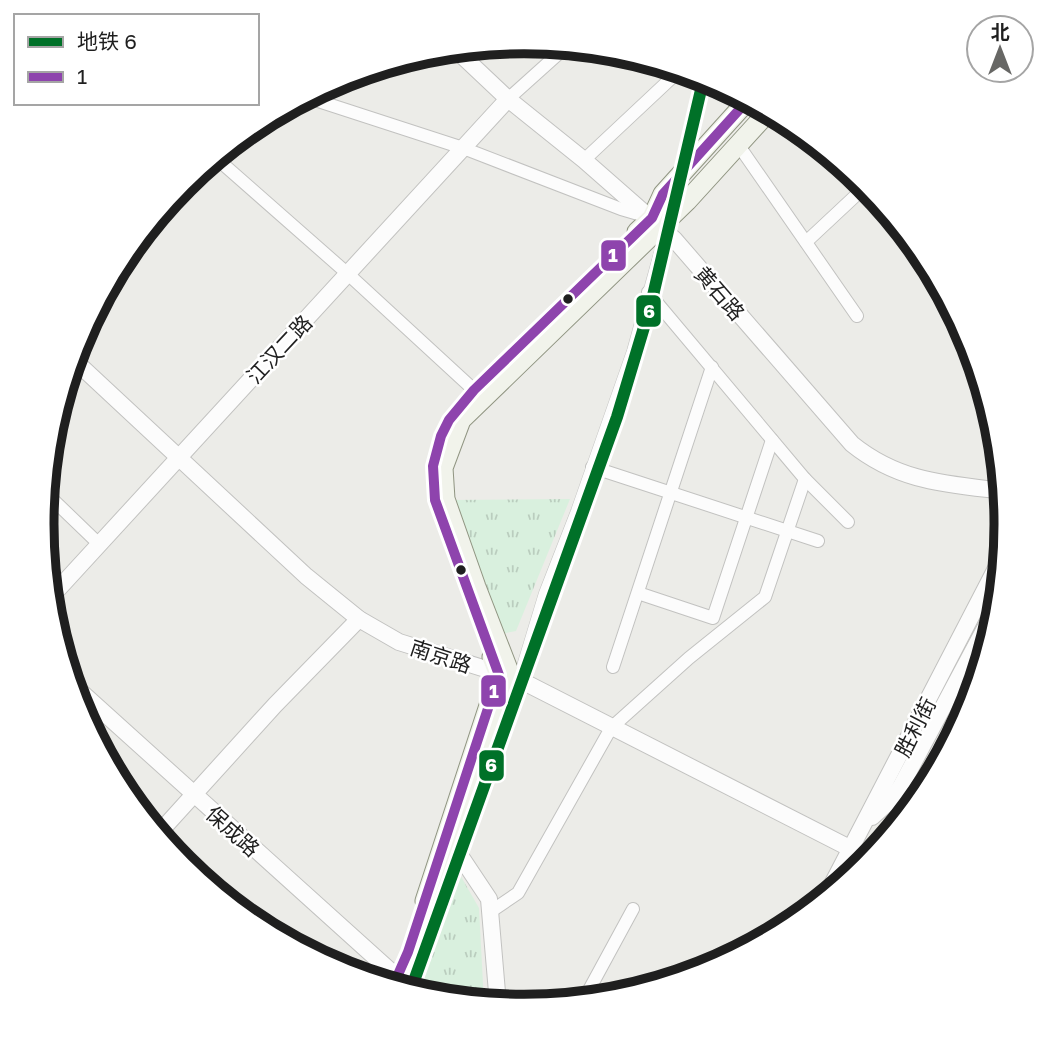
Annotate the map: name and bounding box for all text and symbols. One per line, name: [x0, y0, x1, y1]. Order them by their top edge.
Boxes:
legend: [14, 14, 259, 105]
north arrow: [965, 14, 1035, 84]
text: 北: [990, 20, 1010, 43]
text: 地铁 6: [77, 28, 137, 54]
text: 1: [77, 63, 87, 89]
line badge: 1: [600, 239, 627, 272]
text: 1: [608, 243, 618, 266]
street label: 黄石路: [690, 261, 750, 325]
unlabelled marker: [561, 292, 575, 306]
line badge: 6: [635, 294, 662, 328]
text: 6: [643, 299, 655, 322]
street label: 江汉二路: [241, 309, 317, 389]
unlabelled marker: [454, 563, 468, 577]
street label: 南京路: [407, 634, 475, 678]
line badge: 1: [480, 674, 507, 708]
text: 1: [489, 679, 499, 702]
street label: 胜利街: [889, 693, 941, 761]
line badge: 6: [478, 749, 505, 782]
text: 6: [485, 753, 497, 776]
street label: 保成路: [201, 800, 265, 862]

